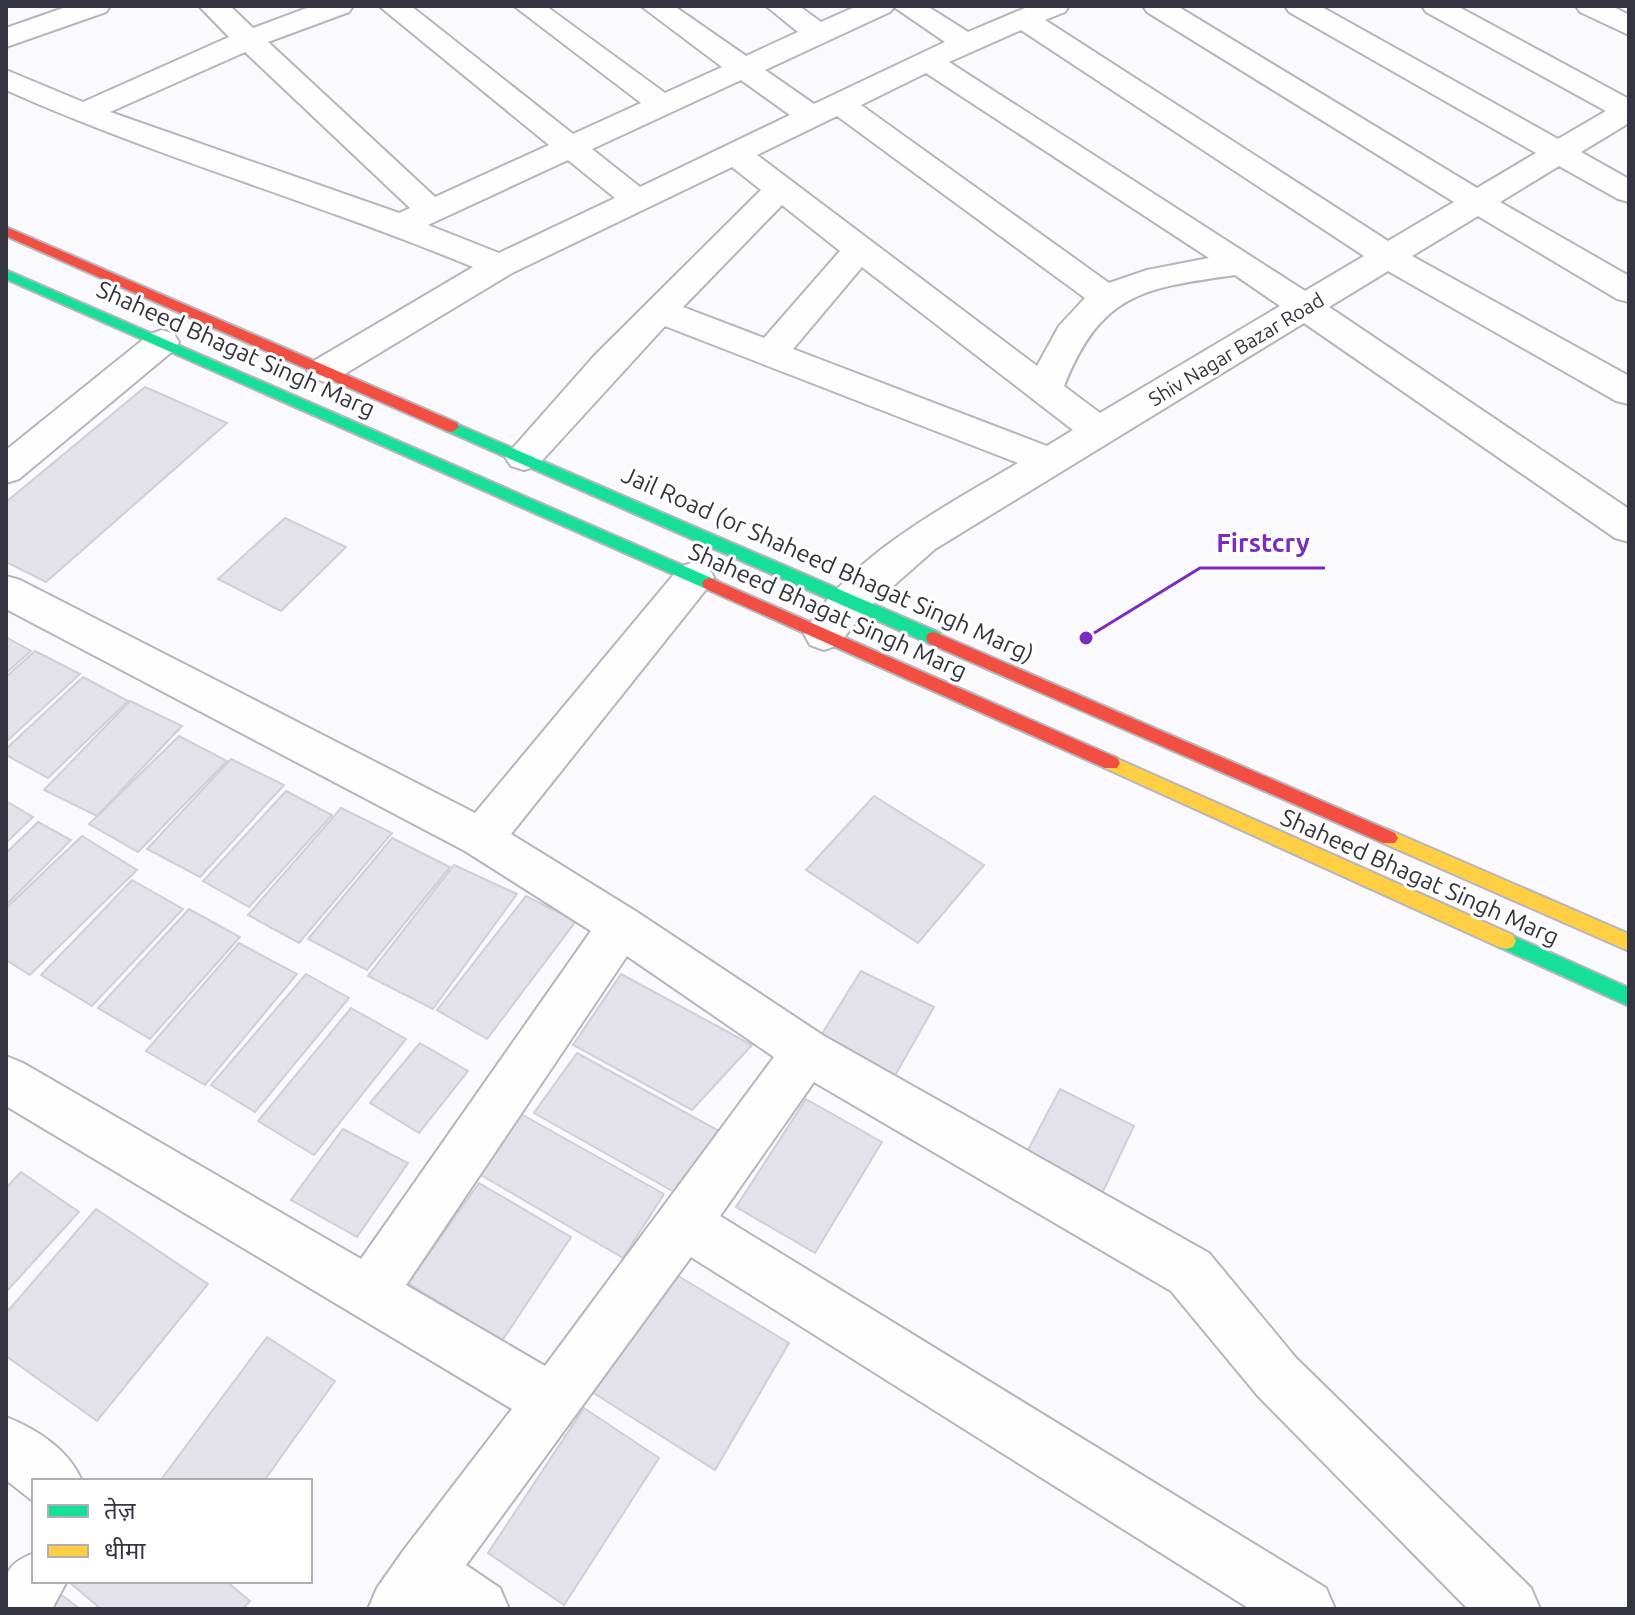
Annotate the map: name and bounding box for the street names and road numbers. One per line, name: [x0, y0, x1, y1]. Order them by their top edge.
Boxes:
street label: Shaheed Bhagat Singh Marg: [93, 275, 379, 423]
street label: Shiv Nagar Bazar Road: [1144, 288, 1328, 410]
street label: Jail Road (or Shaheed Bhagat Singh Marg): [617, 460, 1039, 668]
street label: Shaheed Bhagat Singh Marg: [684, 536, 972, 686]
street label: Shaheed Bhagat Singh Marg: [1277, 803, 1563, 951]

